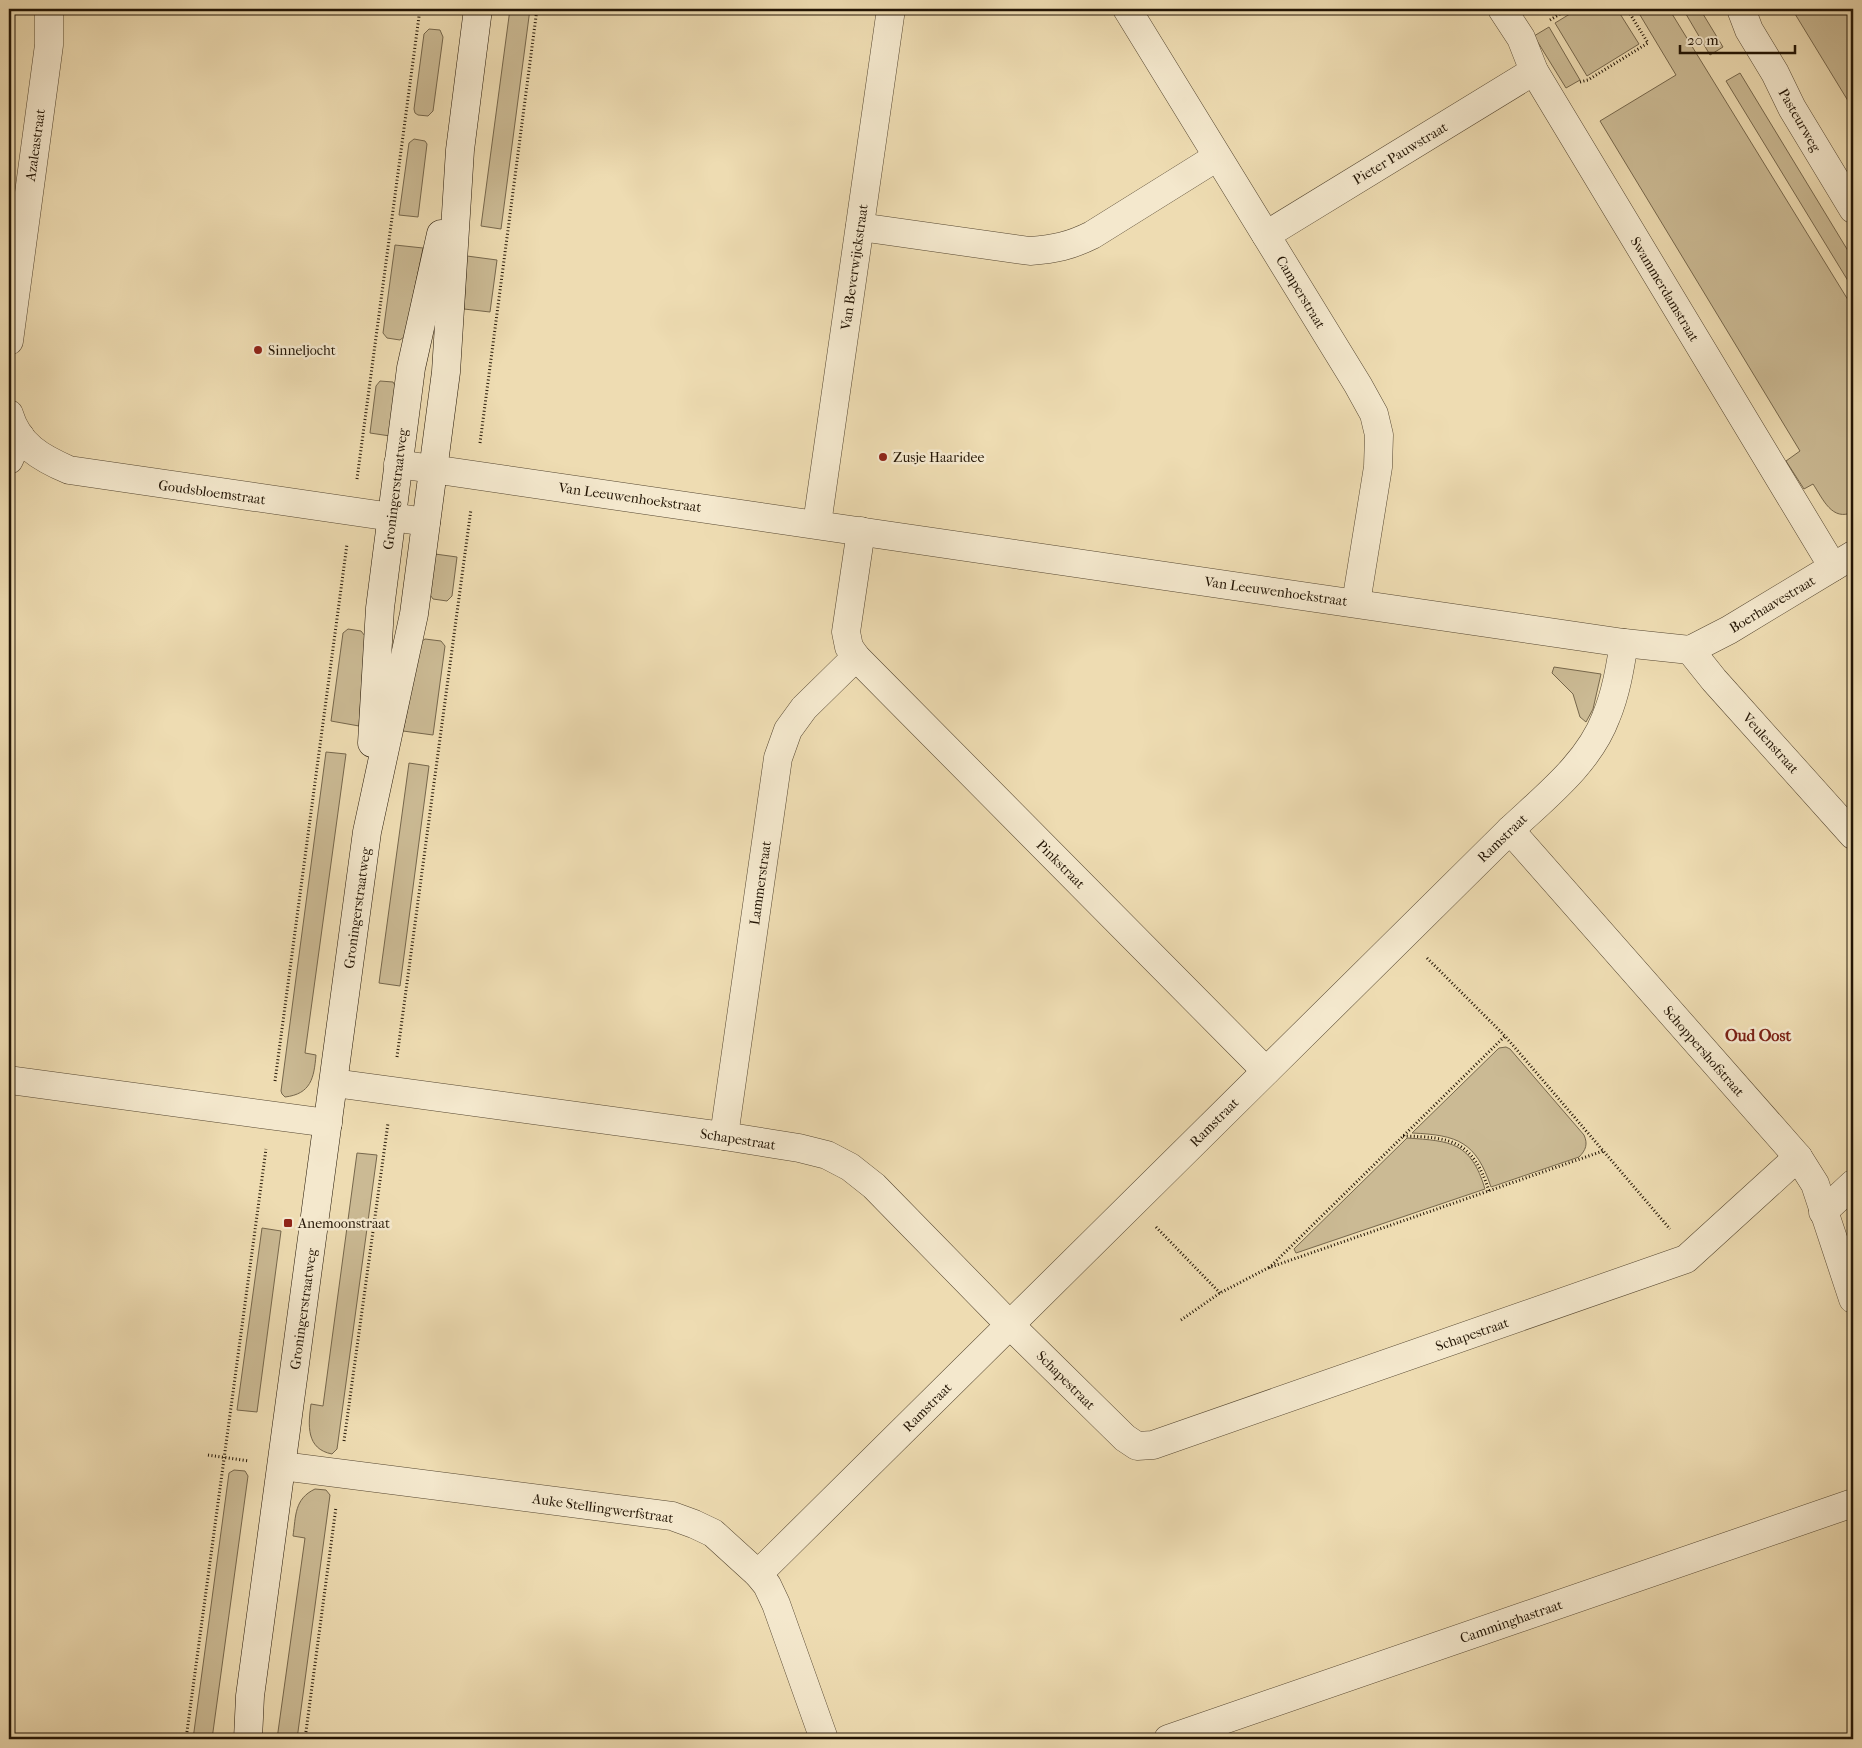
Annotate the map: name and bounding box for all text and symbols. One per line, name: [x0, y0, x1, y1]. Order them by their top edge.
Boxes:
scale bar: [1680, 22, 1794, 54]
text: 20 m: [1687, 31, 1719, 49]
street label: Pasteurweg: [1775, 86, 1825, 155]
street label: Azaleastraat: [22, 108, 49, 183]
street label: Pieter Pauwstraat: [1350, 118, 1451, 188]
street label: Van Beverwijckstraat: [837, 203, 872, 332]
street label: Swammerdamstraat: [1627, 234, 1703, 345]
street label: Camperstraat: [1272, 253, 1329, 332]
place label: Sinneljocht: [268, 342, 336, 359]
marker: Sinneljocht: [252, 344, 264, 356]
street label: Groningerstraatweg: [380, 427, 411, 551]
place label: Zusje Haaridee: [893, 449, 985, 466]
marker: Zusje Haaridee: [877, 451, 889, 463]
street label: Goudsbloemstraat: [157, 477, 267, 508]
street label: Van Leeuwenhoekstraat: [556, 479, 703, 516]
street label: Boerhaavestraat: [1726, 572, 1818, 637]
street label: Van Leeuwenhoekstraat: [1202, 573, 1349, 610]
street label: Veulenstraat: [1738, 709, 1802, 777]
street label: Ramstraat: [1474, 811, 1531, 866]
street label: Pinkstraat: [1033, 836, 1089, 892]
street label: Lammerstraat: [746, 840, 775, 926]
street label: Groningerstraatweg: [341, 846, 374, 970]
street label: Schoppershofstraat: [1660, 1002, 1748, 1100]
district label: Oud Oost: [1725, 1026, 1791, 1045]
street label: Ramstraat: [1186, 1094, 1242, 1150]
street label: Schapestraat: [699, 1125, 777, 1154]
place label: Anemoonstraat: [297, 1215, 390, 1232]
marker: Anemoonstraat: [282, 1217, 294, 1229]
street label: Groningerstraatweg: [287, 1247, 320, 1371]
street label: Schapestraat: [1433, 1314, 1511, 1355]
street label: Schapestraat: [1033, 1347, 1099, 1413]
street label: Ramstraat: [899, 1379, 955, 1435]
street label: Auke Stellingwerfstraat: [530, 1490, 675, 1527]
street label: Camminghastraat: [1458, 1596, 1565, 1647]

